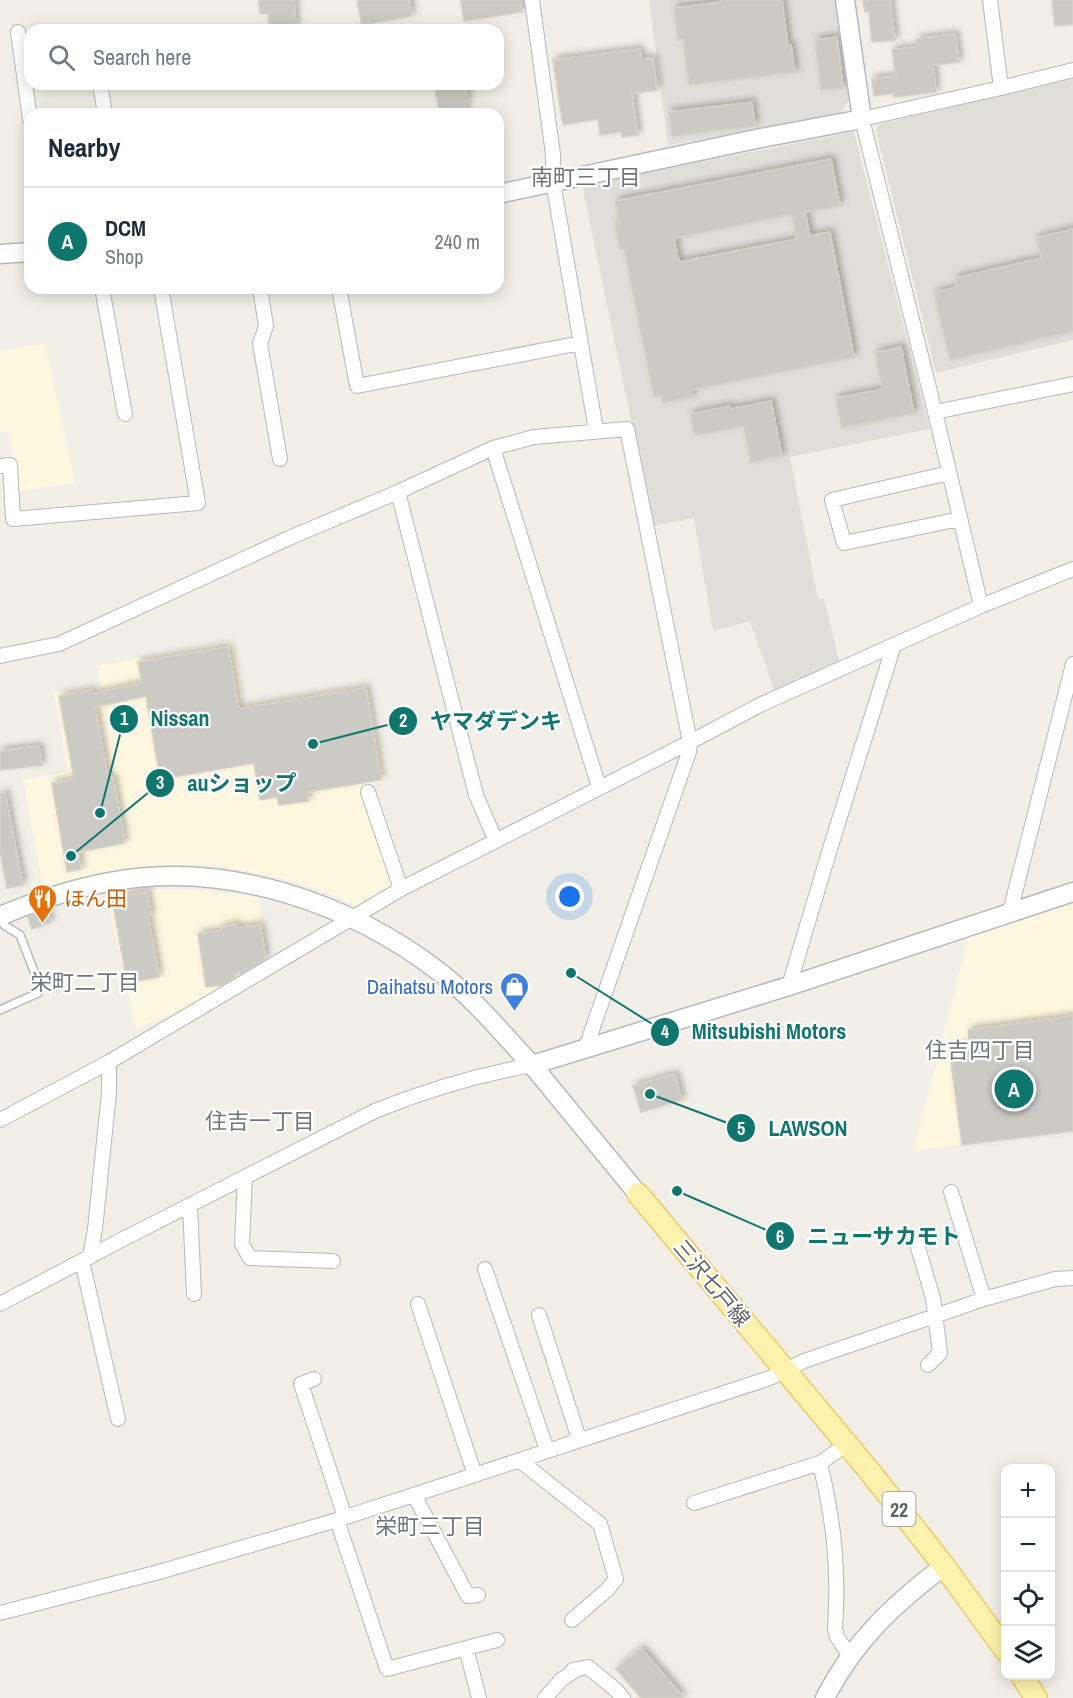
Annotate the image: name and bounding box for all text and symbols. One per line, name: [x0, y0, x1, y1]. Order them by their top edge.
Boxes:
search box: [24, 24, 504, 90]
icon: search: [45, 41, 78, 74]
text: Search here: [93, 42, 191, 72]
text: Nearby: [48, 130, 120, 165]
district label: 南町三丁目: [531, 162, 641, 192]
text: DCM: [105, 213, 146, 243]
text: A: [62, 228, 73, 255]
text: 240 m: [434, 228, 480, 255]
text: Shop: [105, 243, 143, 270]
callout: Nissan: [109, 699, 222, 739]
callout: ヤマダデンキ: [388, 701, 574, 741]
text: Nissan: [150, 703, 210, 733]
text: 1: [120, 706, 129, 731]
text: ヤマダデンキ: [430, 706, 562, 736]
text: 2: [399, 708, 407, 733]
callout: auショップ: [145, 763, 308, 803]
text: auショップ: [187, 768, 297, 798]
text: 3: [156, 770, 164, 795]
restaurant icon: ほん田: [27, 882, 59, 924]
your location: [555, 882, 584, 911]
place label: ほん田: [64, 884, 127, 913]
district label: 栄町二丁目: [30, 967, 140, 997]
shop icon: Daihatsu Motors: [498, 970, 530, 1012]
place label: Daihatsu Motors: [367, 972, 493, 1001]
callout: Mitsubishi Motors: [650, 1012, 858, 1052]
text: Mitsubishi Motors: [692, 1016, 846, 1046]
text: 4: [661, 1019, 670, 1044]
district label: 住吉四丁目: [925, 1035, 1035, 1065]
pin: A: [994, 1066, 1034, 1112]
district label: 住吉一丁目: [205, 1106, 315, 1136]
callout: LAWSON: [726, 1108, 859, 1148]
text: LAWSON: [768, 1113, 848, 1143]
text: 5: [737, 1116, 745, 1141]
callout: ニューサカモト: [765, 1216, 973, 1256]
text: ニューサカモト: [807, 1221, 961, 1251]
text: 6: [776, 1224, 784, 1249]
street label: 三沢七戸線: [667, 1233, 757, 1333]
map controls: [1001, 1464, 1055, 1680]
button: +: [1001, 1464, 1055, 1518]
road number: 22: [882, 1492, 916, 1526]
district label: 栄町三丁目: [375, 1511, 485, 1541]
button: −: [1001, 1518, 1055, 1572]
button: locate: [1001, 1572, 1055, 1626]
button: layers: [1001, 1626, 1055, 1680]

